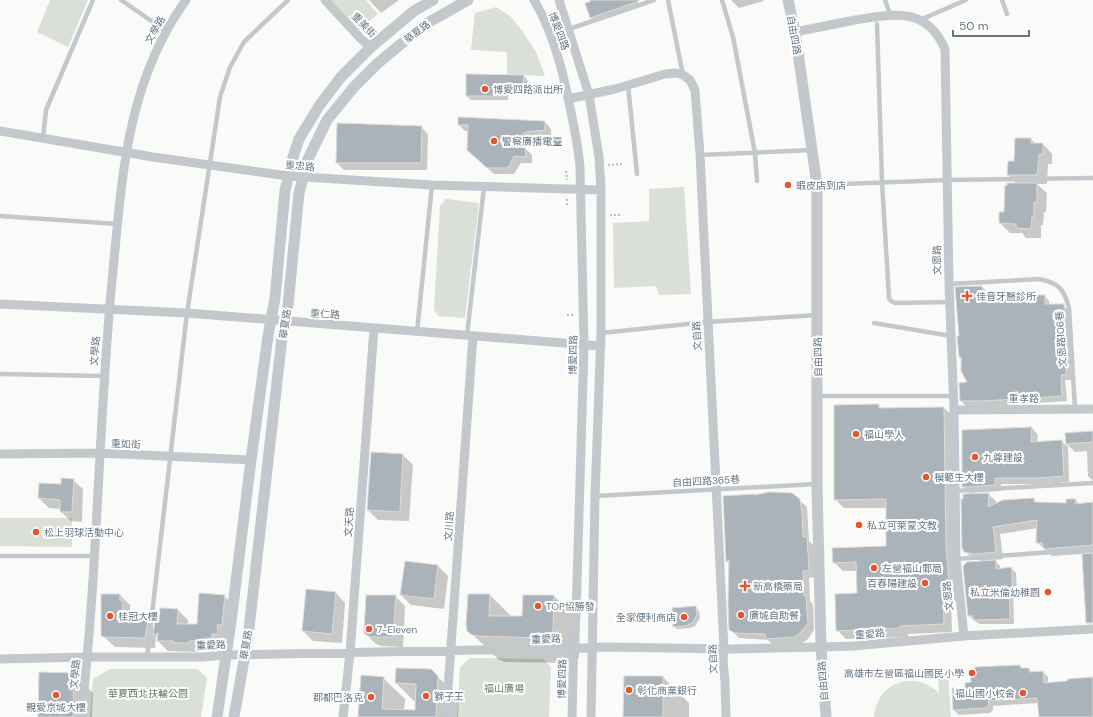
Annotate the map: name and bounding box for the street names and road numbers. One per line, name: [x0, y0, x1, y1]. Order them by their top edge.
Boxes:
street label: 重美街: [349, 10, 379, 40]
street label: 博愛四路: [546, 10, 572, 52]
street label: 文學路: [142, 14, 168, 46]
street label: 自由四路: [784, 14, 804, 56]
street label: 華夏路: [401, 18, 433, 46]
street label: 重忠路: [284, 158, 316, 174]
street label: 文恩路: [930, 245, 944, 275]
street label: 重仁路: [310, 306, 340, 322]
street label: 華夏路: [276, 308, 294, 340]
street label: 文恩路106巷: [1053, 310, 1069, 368]
street label: 文自路: [690, 321, 704, 351]
street label: 文學路: [87, 335, 103, 367]
street label: 博愛四路: [566, 335, 580, 375]
street label: 自由四路: [811, 337, 825, 377]
street label: 重孝路: [1009, 392, 1039, 405]
street label: 重如街: [111, 437, 141, 451]
street label: 自由四路365巷: [672, 473, 740, 489]
street label: 文天路: [341, 507, 357, 537]
street label: 文川路: [441, 511, 457, 541]
street label: 文恩路: [940, 580, 956, 612]
street label: 重愛路: [854, 626, 886, 642]
street label: 華夏路: [237, 629, 255, 661]
street label: 重愛路: [531, 632, 561, 646]
street label: 重愛路: [196, 638, 226, 652]
street label: 文自路: [706, 644, 720, 674]
street label: 文學路: [67, 658, 83, 690]
street label: 博愛四路: [555, 659, 569, 699]
street label: 自由四路: [815, 661, 831, 701]

